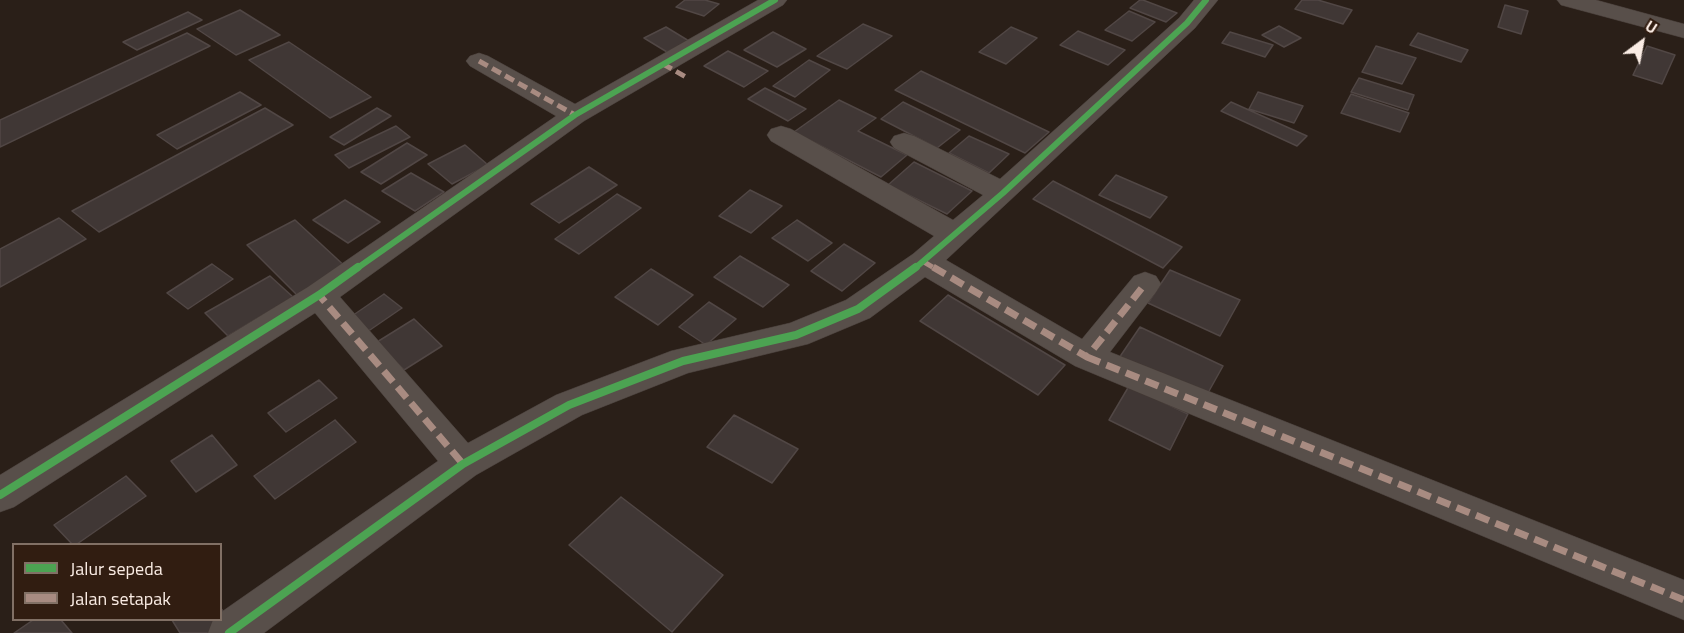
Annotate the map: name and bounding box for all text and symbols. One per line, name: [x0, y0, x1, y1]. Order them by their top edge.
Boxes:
north arrow: [1612, 12, 1672, 72]
text: U: [1641, 14, 1662, 40]
legend: [12, 543, 222, 621]
text: Jalur sepeda: [70, 555, 163, 582]
text: Jalan setapak: [70, 585, 171, 612]

